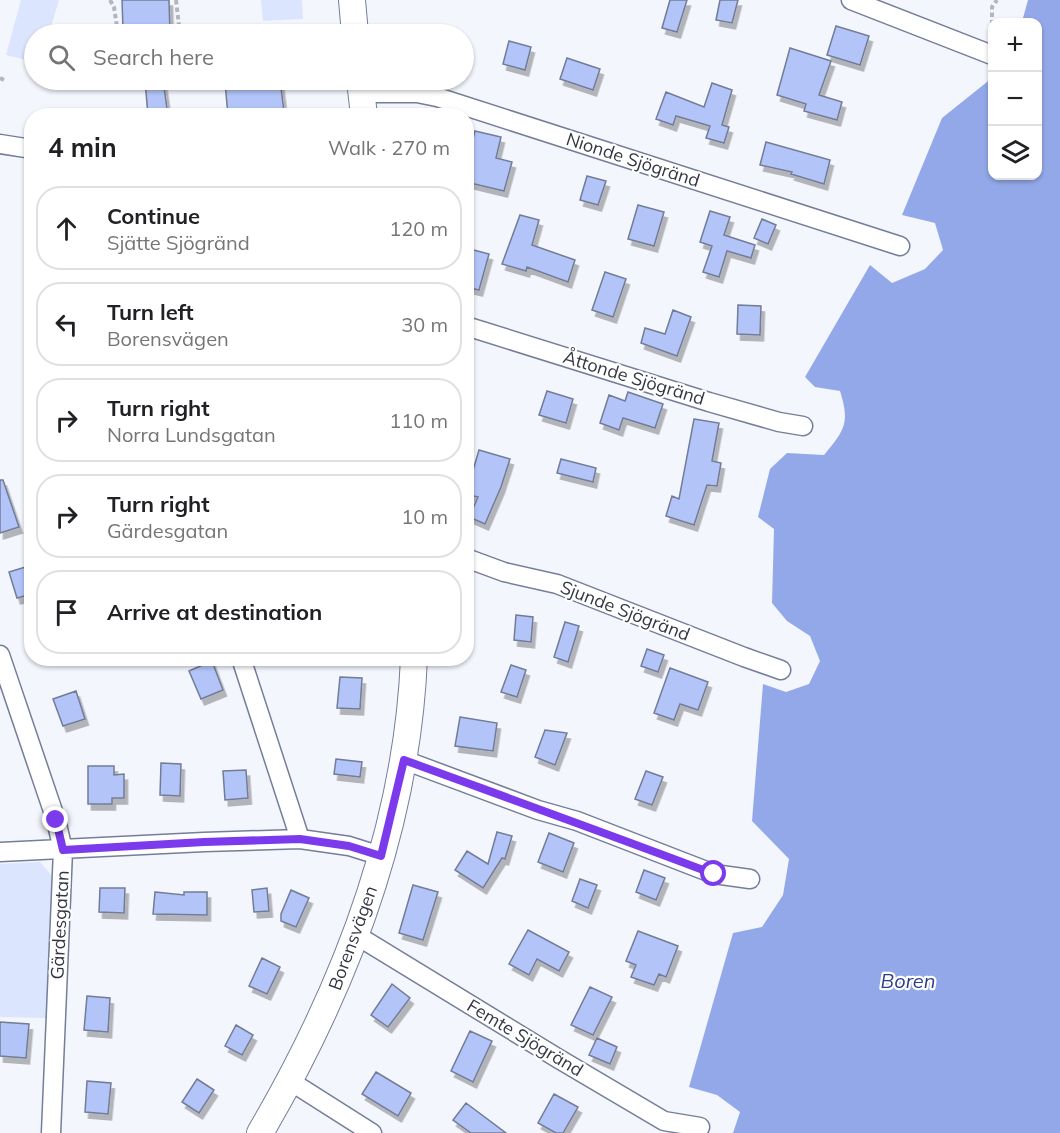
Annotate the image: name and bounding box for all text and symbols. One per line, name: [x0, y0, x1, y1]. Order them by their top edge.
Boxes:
map controls: [988, 18, 1042, 180]
button: +: [988, 18, 1042, 72]
search box: [24, 24, 474, 90]
icon: search: [45, 41, 78, 74]
text: Search here: [93, 43, 214, 71]
button: −: [988, 72, 1042, 126]
button: layers: [988, 126, 1042, 180]
street label: Nionde Sjögränd: [563, 127, 703, 192]
text: 4 min: [48, 131, 117, 164]
text: Walk · 270 m: [328, 135, 450, 160]
text: Continue: [107, 202, 200, 230]
icon: ahead: [50, 212, 83, 245]
text: 120 m: [389, 216, 448, 241]
text: Sjätte Sjögränd: [107, 230, 250, 255]
text: Turn left: [107, 298, 194, 326]
icon: left: [50, 308, 83, 341]
text: 30 m: [401, 312, 448, 337]
text: Borensvägen: [107, 326, 229, 351]
street label: Åttonde Sjögränd: [561, 345, 708, 410]
text: Turn right: [107, 394, 210, 422]
icon: right: [50, 404, 83, 437]
text: 110 m: [389, 408, 448, 433]
text: Norra Lundsgatan: [107, 422, 276, 447]
text: Turn right: [107, 490, 210, 518]
icon: right: [50, 500, 83, 533]
text: 10 m: [401, 504, 448, 529]
text: Gärdesgatan: [107, 518, 228, 543]
street label: Sjunde Sjögränd: [557, 575, 693, 646]
icon: arrive: [50, 596, 83, 629]
text: Arrive at destination: [107, 598, 322, 626]
route end: [42, 806, 68, 832]
route start: [700, 860, 726, 886]
street label: Gärdesgatan: [45, 870, 74, 980]
street label: Borensvägen: [323, 882, 382, 993]
water label: Boren: [881, 968, 935, 993]
street label: Femte Sjögränd: [463, 994, 587, 1081]

